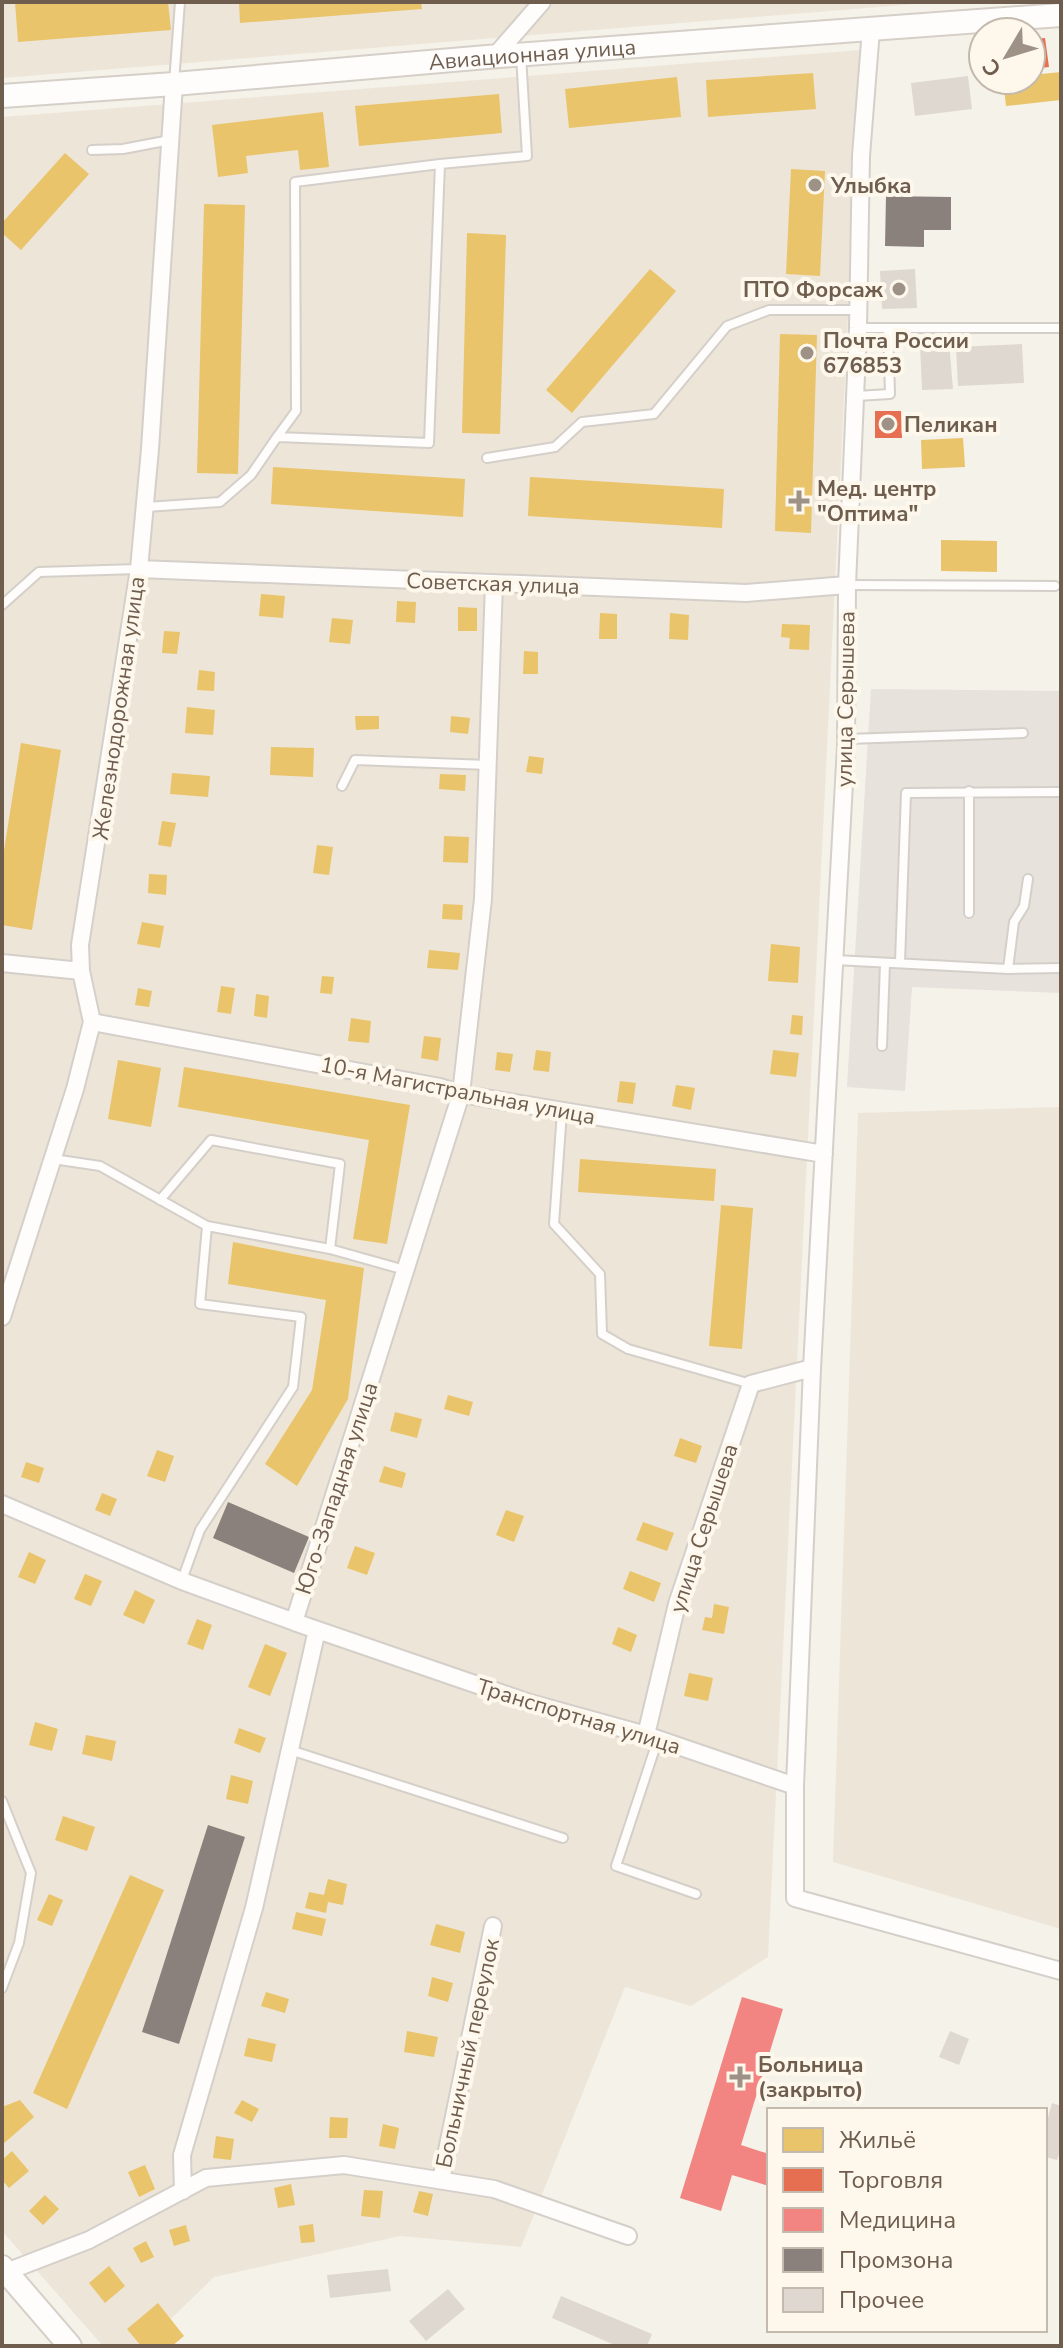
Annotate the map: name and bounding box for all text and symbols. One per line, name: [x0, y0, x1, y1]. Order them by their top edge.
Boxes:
north arrow: [967, 16, 1047, 96]
street label: Авиационная улица: [427, 32, 637, 78]
text: С: [976, 53, 1008, 83]
place label: Улыбка: [830, 171, 912, 201]
marker: Улыбка: [806, 176, 824, 194]
place label: ПТО Форсаж: [743, 275, 884, 305]
marker: ПТО Форсаж: [890, 280, 908, 298]
place label: Почта России 676853: [823, 326, 969, 381]
marker: Почта России 676853: [798, 344, 816, 362]
place label: Пеликан: [904, 410, 998, 440]
marker: Пеликан: [879, 415, 897, 433]
place label: Мед. центр "Оптима": [817, 474, 937, 529]
marker: Мед. центр "Оптима": [788, 490, 810, 512]
street label: Советская улица: [406, 566, 580, 602]
street label: Железнодорожная улица: [86, 574, 152, 842]
street label: улица Серышева: [829, 611, 863, 787]
street label: 10-я Магистральная улица: [318, 1050, 598, 1132]
street label: Юго-Западная улица: [288, 1378, 385, 1598]
street label: улица Серышева: [662, 1440, 745, 1617]
street label: Транспортная улица: [473, 1672, 684, 1762]
street label: Больничный переулок: [429, 1935, 507, 2171]
place label: Больница (закрыто): [758, 2050, 864, 2105]
marker: Больница (закрыто): [729, 2066, 751, 2088]
legend: [767, 2108, 1047, 2332]
text: Жильё: [839, 2124, 916, 2156]
text: Торговля: [839, 2164, 943, 2196]
text: Медицина: [839, 2204, 956, 2236]
text: Промзона: [839, 2244, 953, 2276]
text: Прочее: [839, 2284, 924, 2316]

